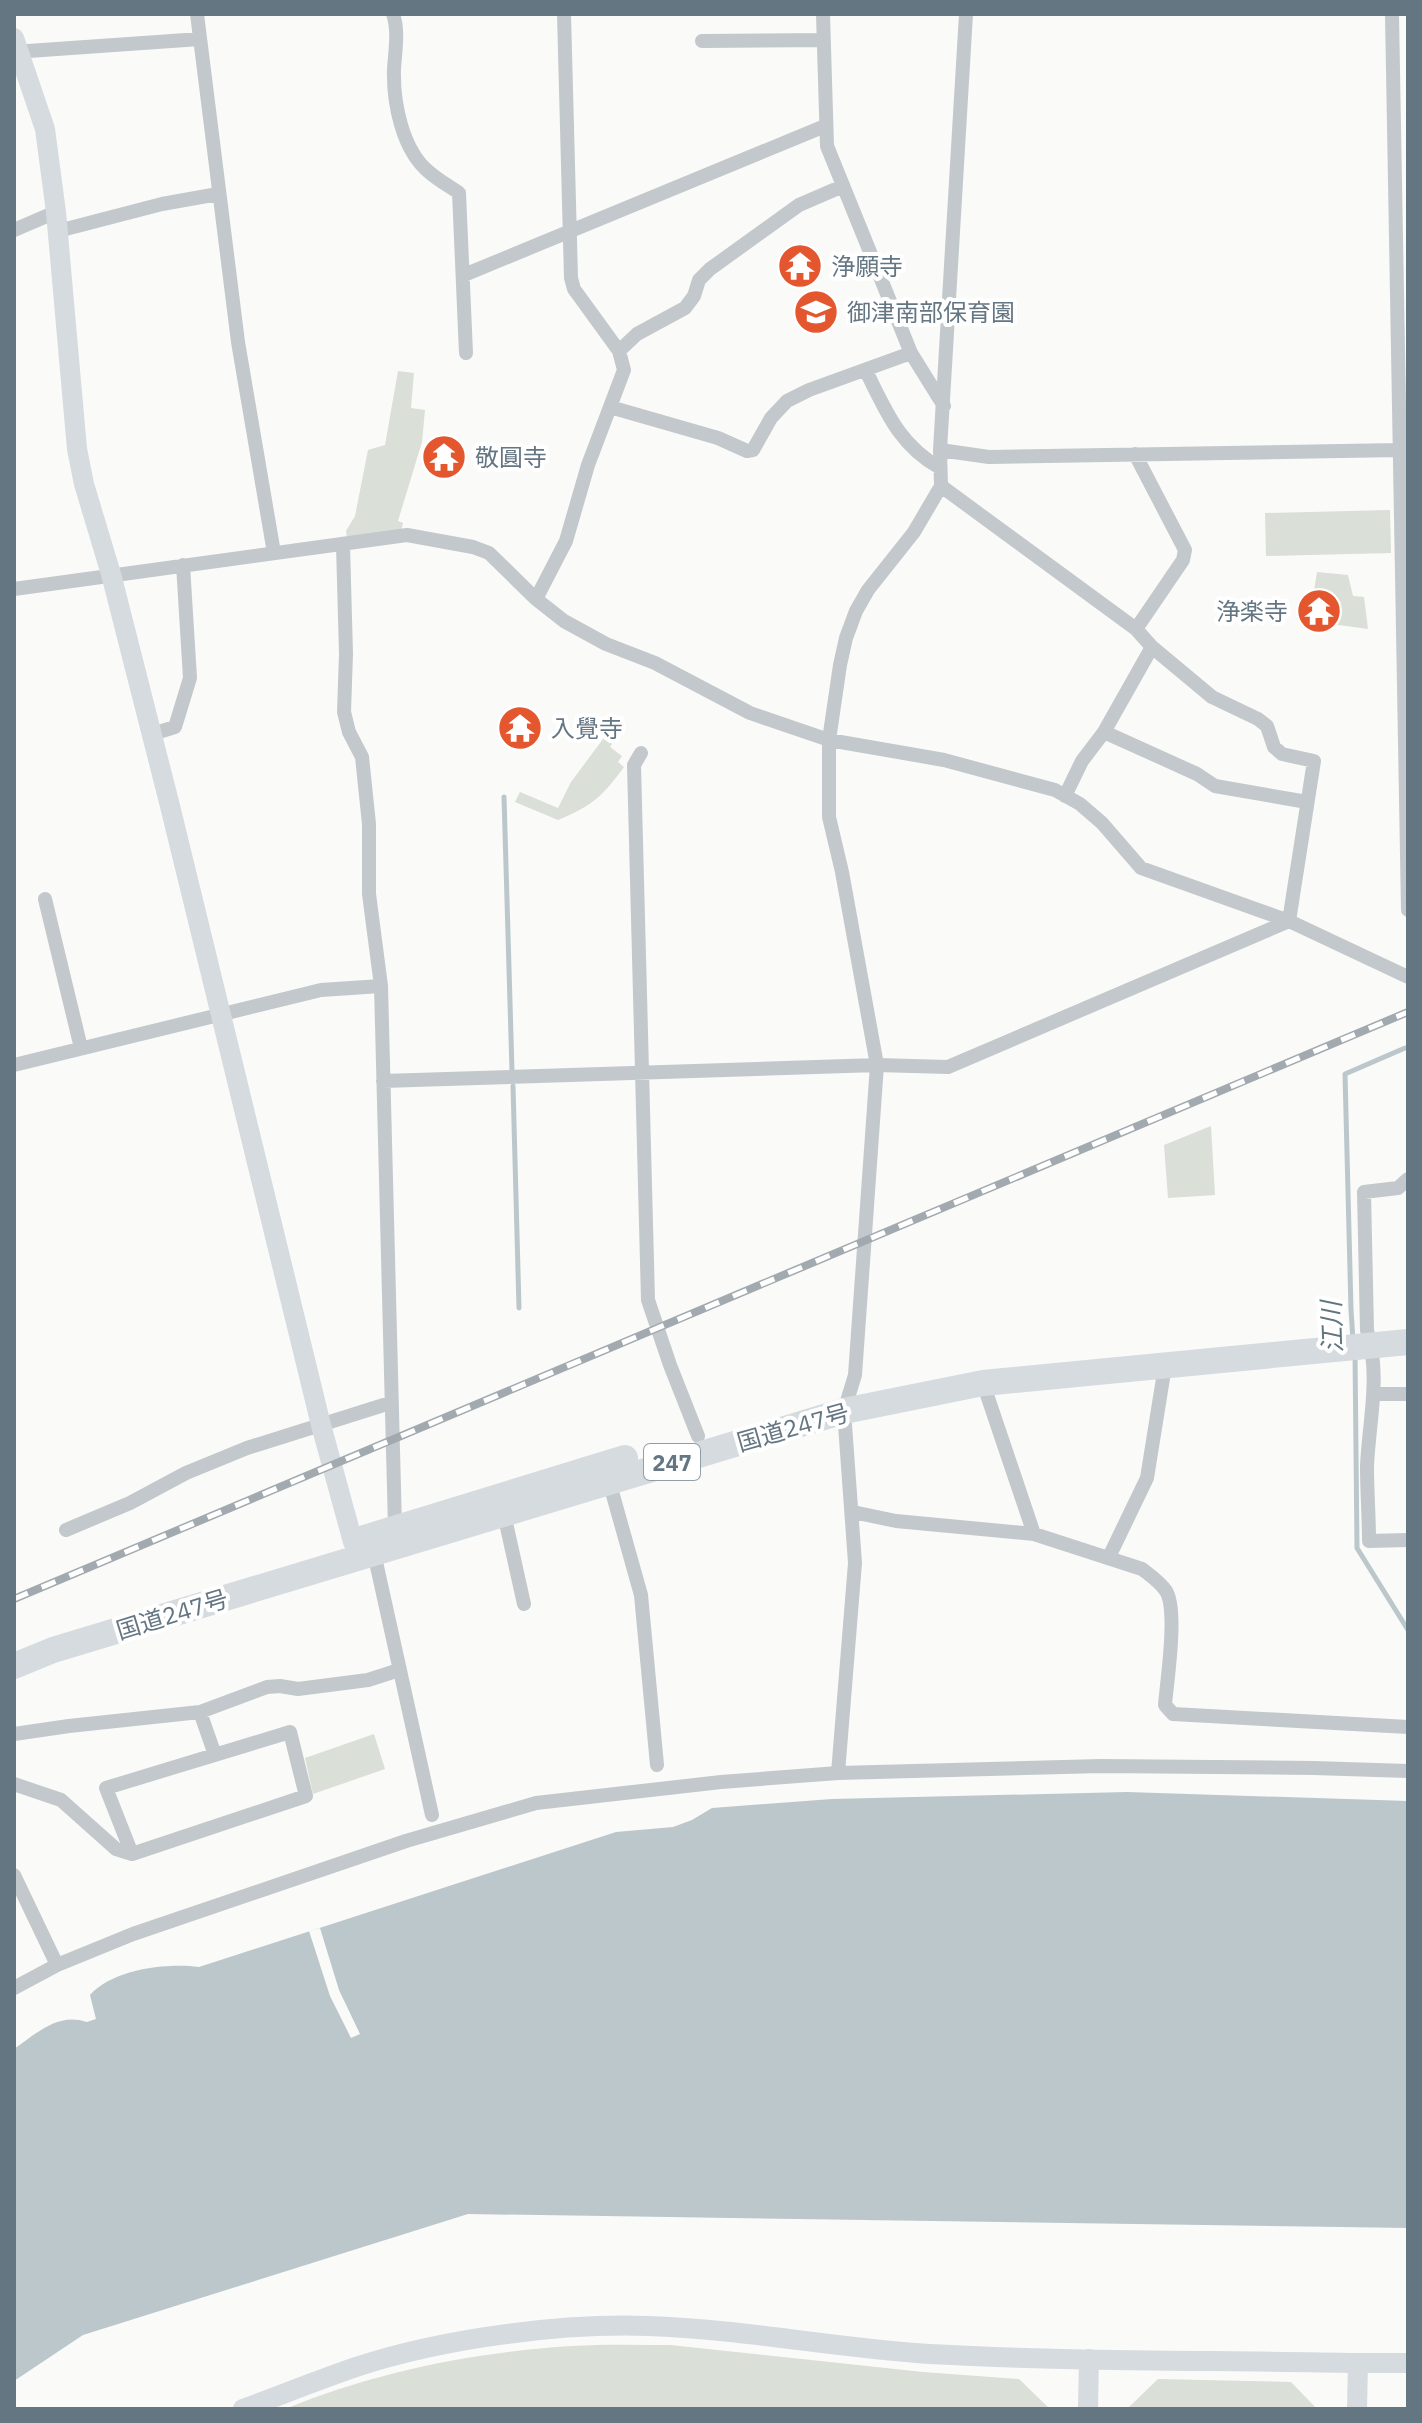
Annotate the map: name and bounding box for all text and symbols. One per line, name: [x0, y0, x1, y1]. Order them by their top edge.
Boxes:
temple icon: 浄願寺: [776, 242, 824, 290]
place label: 浄願寺: [831, 250, 903, 282]
school or university icon: 御津南部保育園: [792, 288, 840, 336]
place label: 御津南部保育園: [847, 296, 1015, 328]
temple icon: 敬圓寺: [420, 433, 468, 481]
place label: 敬圓寺: [475, 441, 547, 473]
temple icon: 浄楽寺: [1295, 587, 1343, 635]
place label: 浄楽寺: [1216, 595, 1288, 627]
temple icon: 入覺寺: [496, 704, 544, 752]
place label: 入覺寺: [551, 712, 623, 744]
water label: 江川: [1313, 1297, 1349, 1354]
street label: 国道247号: [733, 1396, 853, 1458]
road number: 247: [644, 1444, 700, 1480]
street label: 国道247号: [112, 1582, 232, 1646]

